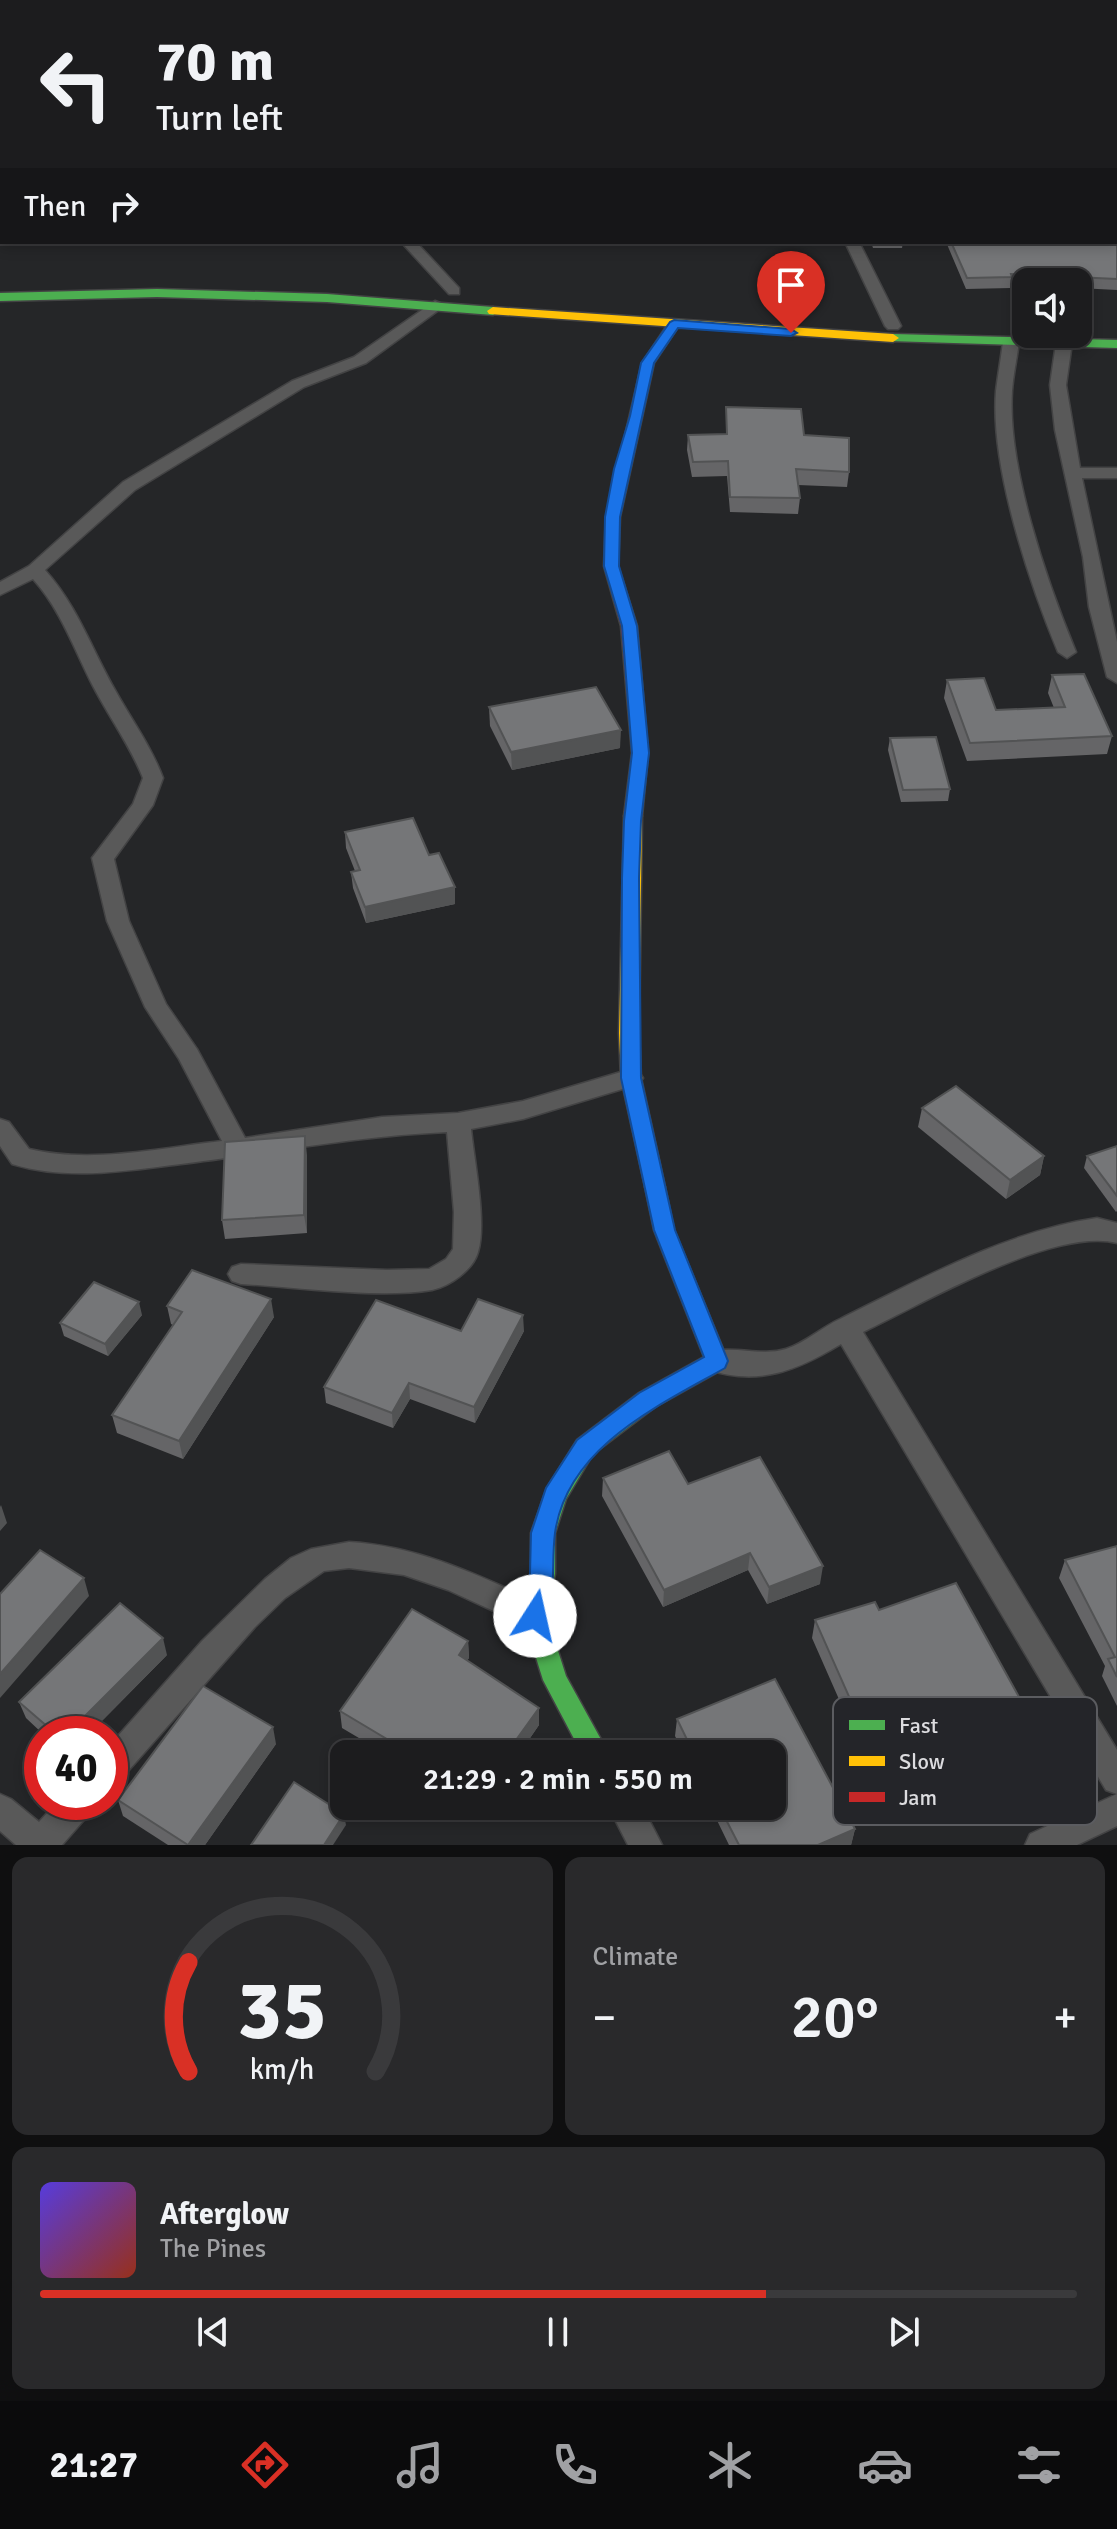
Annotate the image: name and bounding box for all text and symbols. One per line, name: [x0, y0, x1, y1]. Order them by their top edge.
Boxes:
text: 70 m: [156, 27, 274, 96]
icon: left: [24, 32, 128, 136]
text: Turn left: [156, 96, 283, 141]
icon: right: [102, 184, 146, 228]
text: Then: [24, 188, 86, 225]
pin: [757, 251, 825, 333]
icon: arrive: [769, 263, 813, 307]
map controls: [1012, 268, 1092, 348]
button: sound: [1012, 268, 1092, 348]
position arrow: [493, 1574, 577, 1658]
legend: [833, 1697, 1097, 1825]
text: Fast: [899, 1712, 939, 1739]
speed limit sign: 40: [24, 1716, 128, 1820]
text: Slow: [899, 1748, 945, 1775]
text: 21:29 · 2 min · 550 m: [423, 1761, 693, 1798]
text: Jam: [899, 1784, 937, 1811]
text: Climate: [593, 1941, 678, 1973]
text: 35: [237, 1960, 327, 2062]
text: 20°: [791, 1981, 879, 2055]
text: −: [593, 1991, 616, 2045]
text: +: [1053, 1991, 1077, 2045]
text: km/h: [250, 2052, 315, 2087]
text: Afterglow: [160, 2196, 289, 2233]
text: The Pines: [160, 2233, 266, 2265]
icon: previous: [191, 2310, 235, 2354]
icon: pause: [536, 2310, 580, 2354]
icon: next: [882, 2310, 926, 2354]
icon: directions: [237, 2437, 293, 2493]
icon: music: [392, 2437, 448, 2493]
icon: phone: [547, 2437, 603, 2493]
icon: climate: [702, 2437, 758, 2493]
icon: car: [857, 2437, 913, 2493]
icon: filters: [1011, 2437, 1067, 2493]
text: 21:27: [49, 2443, 138, 2488]

